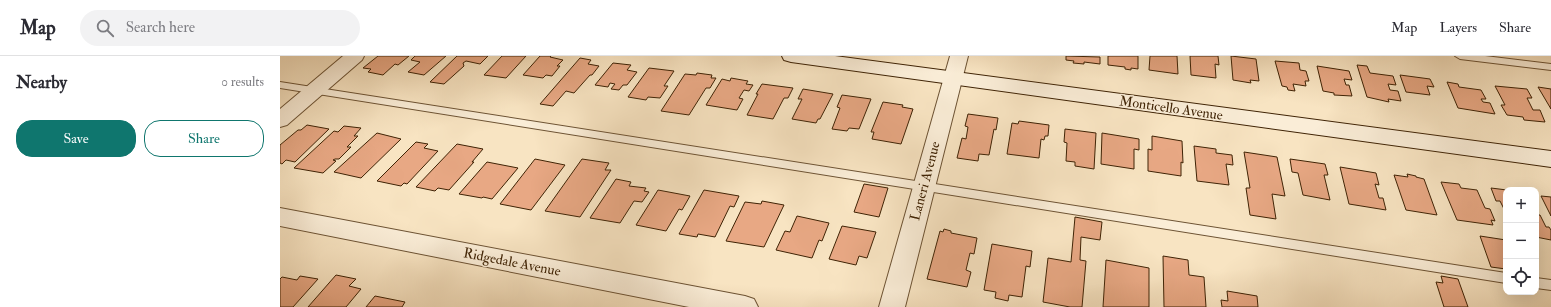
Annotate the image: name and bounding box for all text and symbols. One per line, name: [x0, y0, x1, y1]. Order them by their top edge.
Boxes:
search box: [80, 10, 360, 46]
text: Map: [20, 16, 56, 40]
icon: search: [94, 17, 116, 39]
text: Search here: [126, 18, 195, 37]
text: Map: [1391, 19, 1417, 36]
text: Layers: [1439, 19, 1477, 36]
text: Share: [1499, 19, 1531, 36]
text: Nearby: [16, 72, 67, 93]
text: 0 results: [221, 74, 264, 90]
street label: Monticello Avenue: [1118, 92, 1224, 124]
button: Save: [16, 120, 136, 157]
button: Share: [144, 120, 264, 157]
street label: Laneri Avenue: [906, 139, 944, 223]
map controls: [1503, 187, 1539, 295]
button: +: [1503, 187, 1539, 223]
button: −: [1503, 223, 1539, 259]
street label: Ridgedale Avenue: [462, 244, 562, 280]
button: locate: [1503, 259, 1539, 295]

